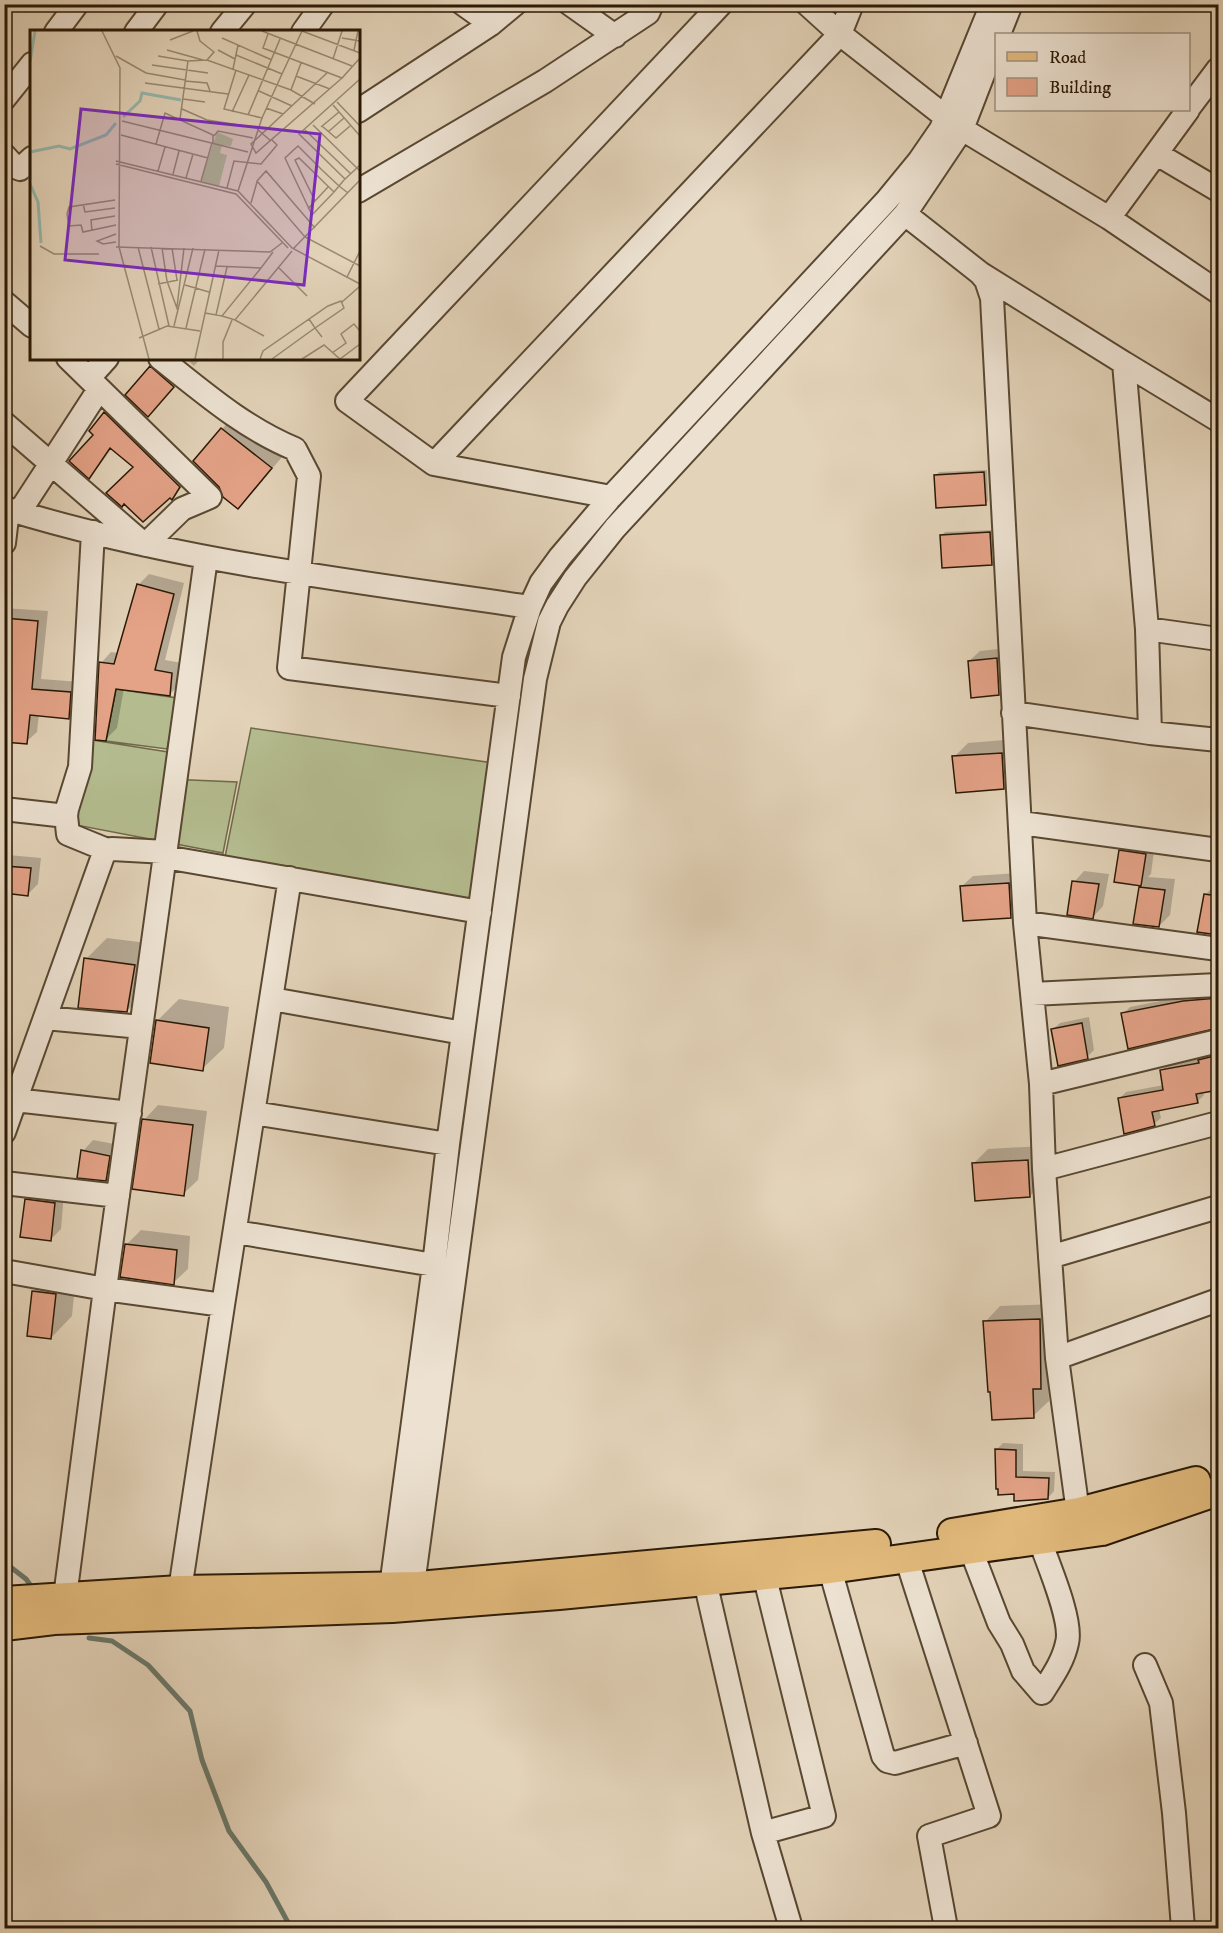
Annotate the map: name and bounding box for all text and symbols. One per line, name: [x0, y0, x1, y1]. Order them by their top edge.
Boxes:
inset map: [30, 30, 360, 360]
legend: [995, 33, 1190, 111]
text: Road: [1049, 47, 1086, 69]
text: Building: [1049, 77, 1111, 99]

